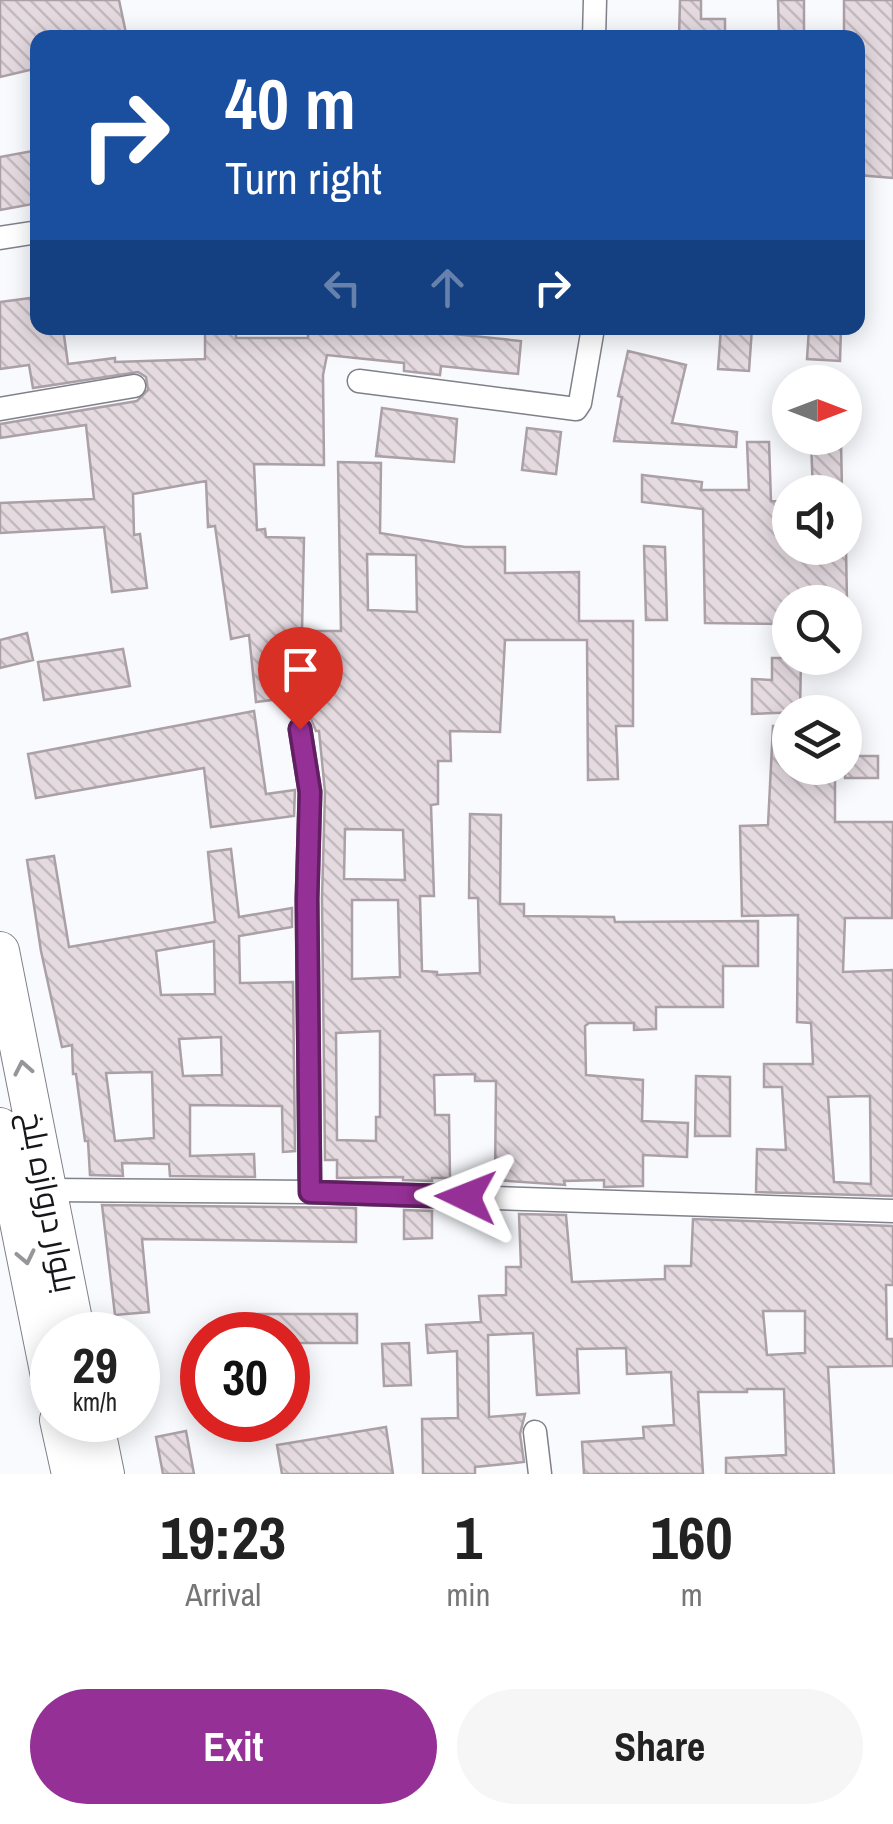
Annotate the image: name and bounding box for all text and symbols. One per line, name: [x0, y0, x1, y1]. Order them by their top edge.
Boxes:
text: 40 m: [225, 57, 356, 151]
icon: right: [60, 70, 190, 200]
text: Turn right: [225, 147, 382, 208]
icon: left: [315, 260, 370, 315]
icon: ahead: [420, 260, 475, 315]
icon: right: [525, 260, 580, 315]
north arrow: [772, 365, 862, 455]
map controls: [772, 365, 862, 785]
button: sound: [772, 475, 862, 565]
button: search: [772, 585, 862, 675]
pin: [258, 627, 343, 730]
icon: arrive: [273, 642, 328, 697]
button: layers: [772, 695, 862, 785]
one-way arrow: [13, 1060, 34, 1077]
street label: بلوار دروازه بلخ: [9, 1108, 88, 1297]
position arrow: [414, 1145, 518, 1249]
one-way arrow: [14, 1248, 35, 1265]
speed limit sign: 30: [180, 1312, 310, 1442]
text: 29: [72, 1331, 118, 1399]
text: km/h: [73, 1385, 117, 1419]
text: 19:23: [160, 1497, 286, 1578]
text: 1: [455, 1497, 482, 1578]
text: 160: [651, 1497, 733, 1578]
text: Arrival: [185, 1573, 261, 1616]
text: min: [446, 1573, 490, 1616]
text: m: [681, 1573, 703, 1616]
button: Exit: [30, 1689, 437, 1804]
button: Share: [457, 1689, 863, 1804]

